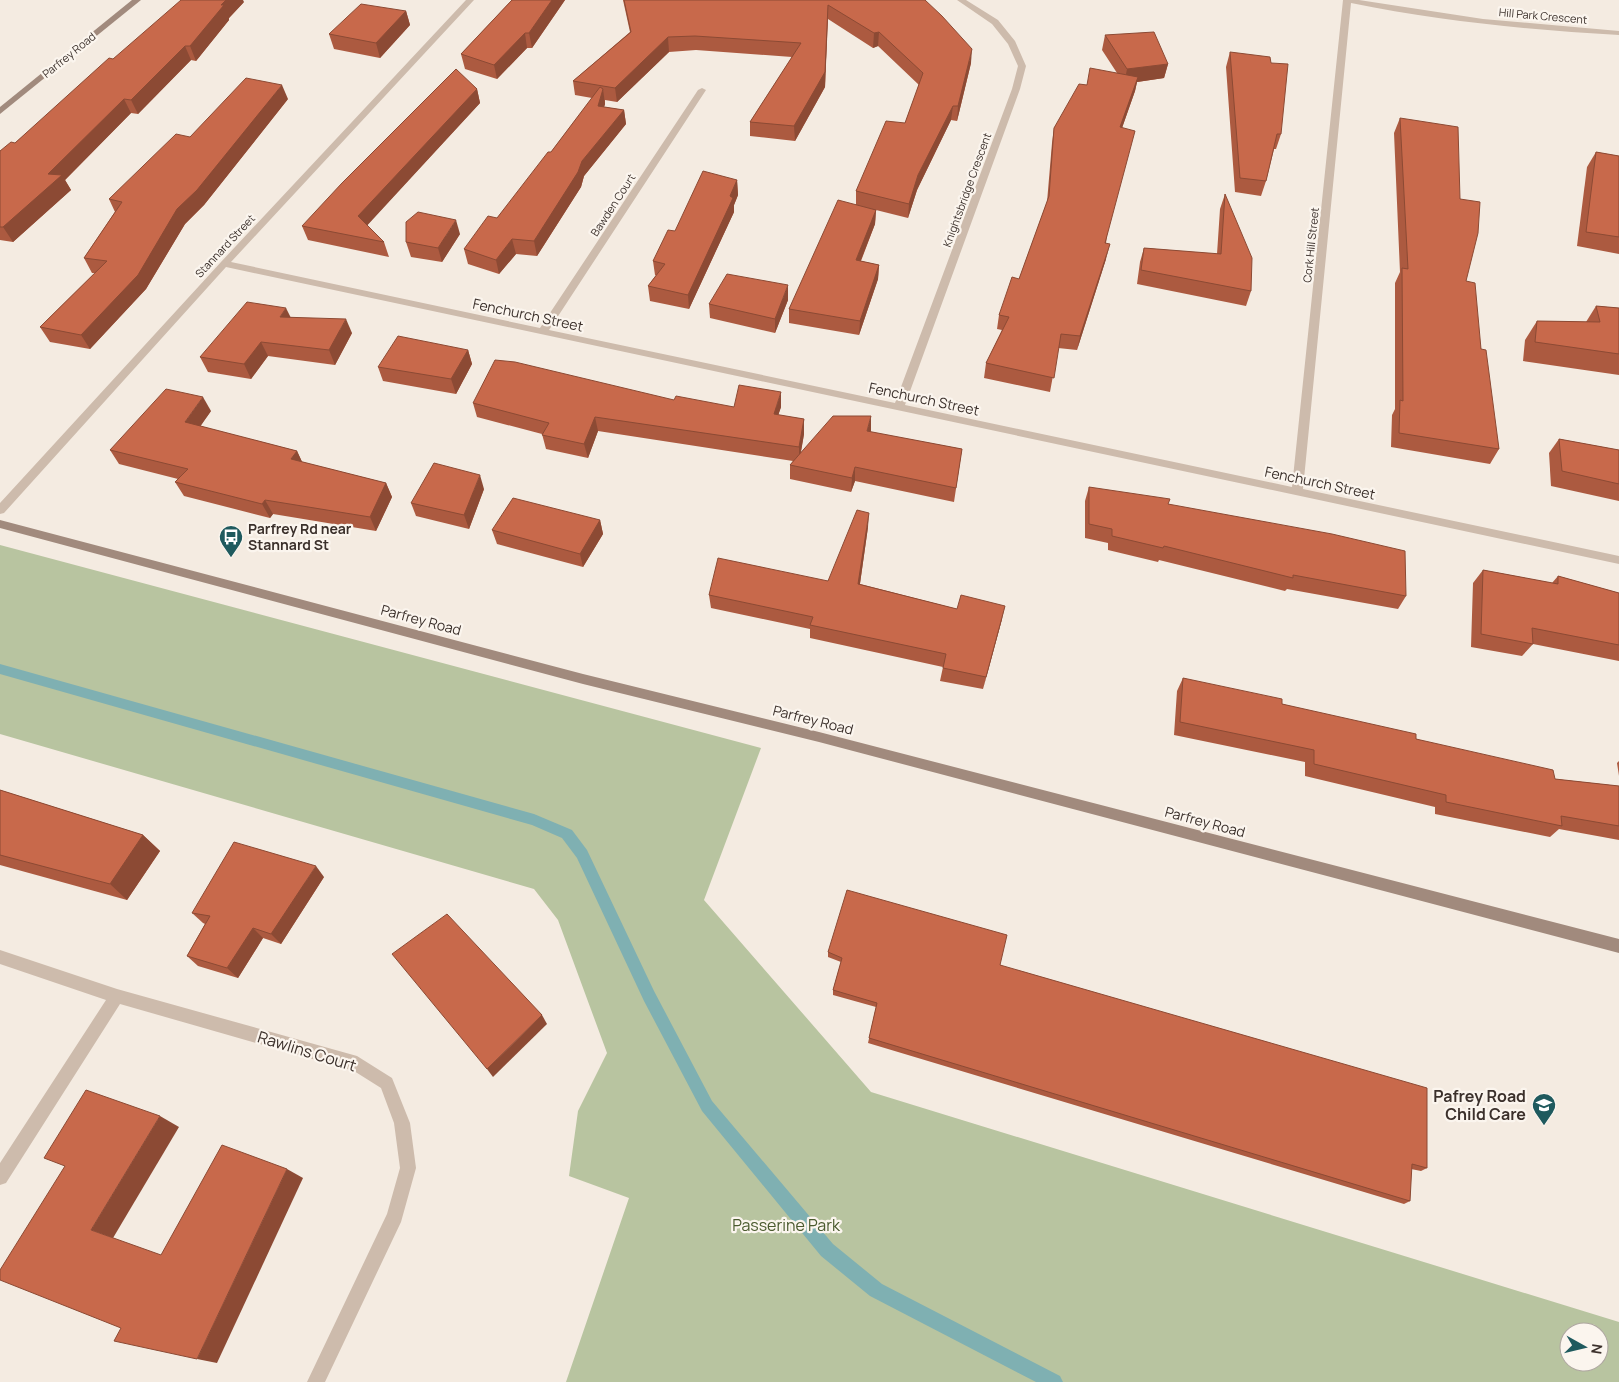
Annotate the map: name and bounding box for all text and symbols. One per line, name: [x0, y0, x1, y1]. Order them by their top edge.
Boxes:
street label: Hill Park Crescent: [1498, 4, 1588, 27]
street label: Parfrey Road: [39, 28, 99, 81]
street label: Knightsbridge Crescent: [939, 131, 994, 249]
street label: Bawden Court: [587, 171, 638, 239]
street label: Cork Hill Street: [1299, 206, 1322, 283]
street label: Stannard Street: [191, 211, 258, 281]
street label: Fenchurch Street: [471, 294, 585, 336]
street label: Fenchurch Street: [867, 378, 981, 420]
street label: Fenchurch Street: [1263, 462, 1377, 504]
place label: Parfrey Rd near Stannard St: [248, 519, 352, 554]
bus stop icon: Parfrey Rd near Stannard St: [218, 524, 244, 558]
street label: Parfrey Road: [379, 600, 463, 639]
street label: Parfrey Road: [771, 700, 855, 739]
street label: Parfrey Road: [1163, 802, 1247, 841]
street label: Rawlins Court: [255, 1026, 359, 1076]
place label: Pafrey Road Child Care: [1433, 1085, 1526, 1125]
school or university icon: Pafrey Road Child Care: [1531, 1092, 1557, 1126]
park label: Passerine Park: [732, 1214, 841, 1236]
north arrow: [1559, 1322, 1609, 1372]
text: N: [1587, 1343, 1607, 1355]

